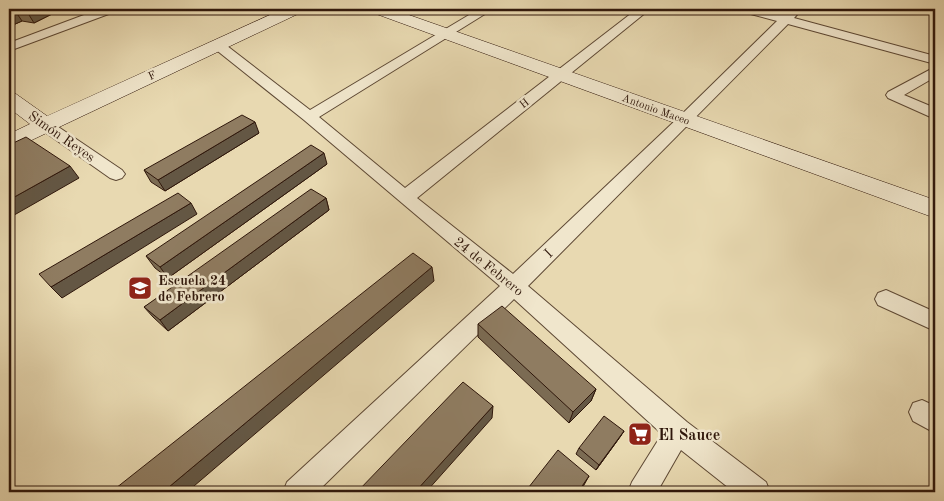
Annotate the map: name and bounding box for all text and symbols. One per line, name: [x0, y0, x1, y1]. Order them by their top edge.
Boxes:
street label: F: [147, 70, 158, 83]
street label: Antonio Maceo: [620, 93, 691, 128]
street label: H: [518, 97, 532, 111]
street label: Simón Reyes: [26, 109, 97, 165]
street label: 24 de Febrero: [451, 235, 526, 299]
street label: I: [542, 247, 556, 261]
place label: Escuela 24 de Febrero: [158, 274, 226, 304]
school or university icon: Escuela 24 de Febrero: [127, 275, 153, 301]
supermarket icon: El Sauce: [627, 421, 653, 447]
place label: El Sauce: [658, 428, 720, 444]

